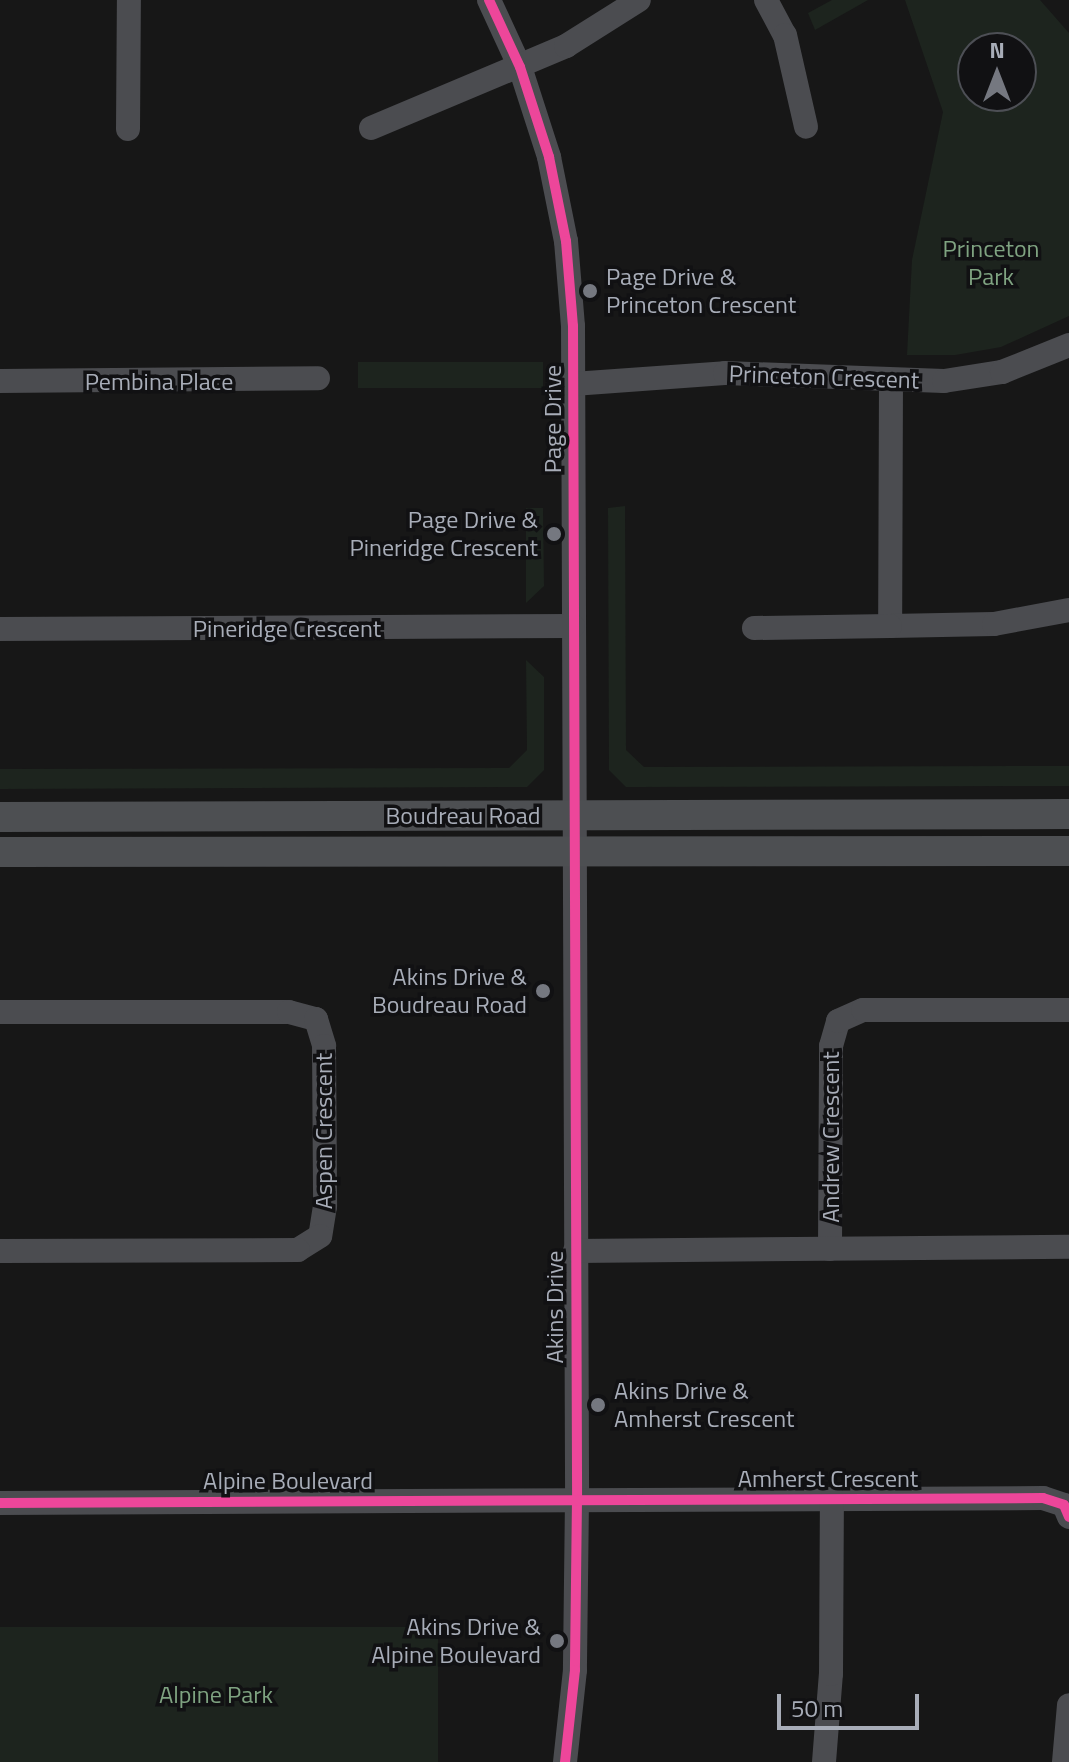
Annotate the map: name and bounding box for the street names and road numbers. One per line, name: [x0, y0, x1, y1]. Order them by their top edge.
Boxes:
street label: Princeton Crescent: [728, 359, 920, 395]
street label: Page Drive: [539, 365, 567, 473]
street label: Pembina Place: [85, 368, 233, 396]
street label: Pineridge Crescent: [193, 615, 381, 643]
street label: Boudreau Road: [385, 802, 541, 830]
street label: Andrew Crescent: [817, 1051, 845, 1223]
street label: Aspen Crescent: [310, 1053, 338, 1209]
street label: Akins Drive: [541, 1251, 569, 1363]
street label: Amherst Crescent: [738, 1465, 918, 1493]
street label: Alpine Boulevard: [203, 1467, 373, 1495]

